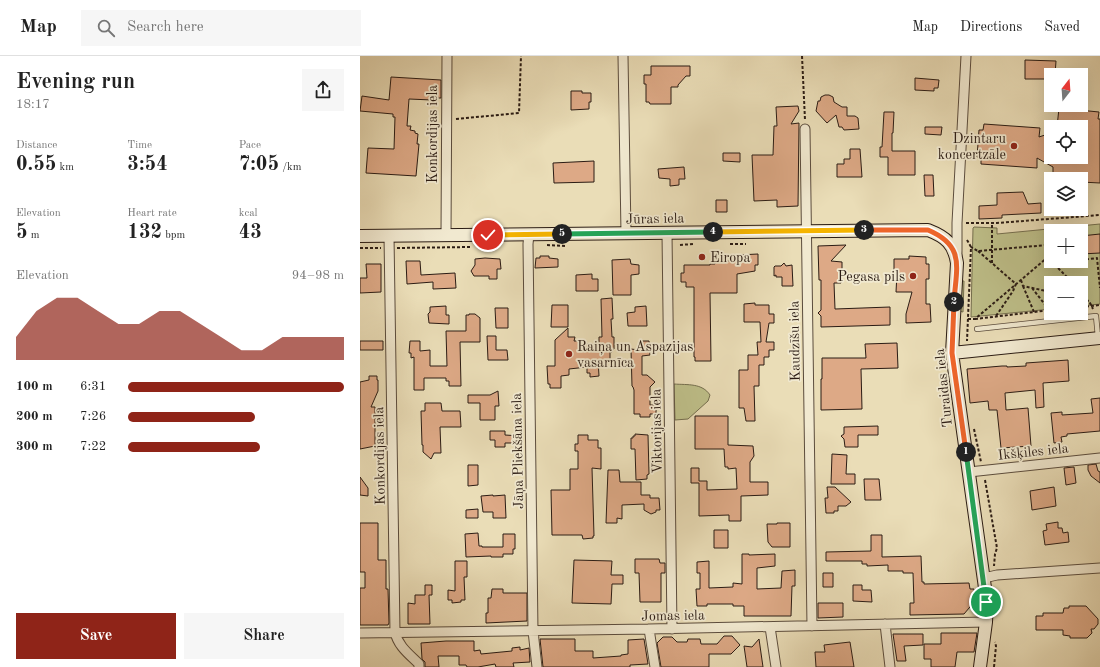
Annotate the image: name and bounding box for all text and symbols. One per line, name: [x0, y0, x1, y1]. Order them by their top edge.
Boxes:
search box: [81, 10, 361, 46]
icon: search: [95, 17, 117, 39]
text: Map: [20, 18, 57, 37]
text: Search here: [127, 20, 204, 35]
text: Map: [912, 20, 938, 34]
text: Directions: [960, 20, 1022, 34]
text: Saved: [1044, 20, 1080, 34]
north arrow: [1044, 68, 1088, 112]
map controls: [1044, 68, 1088, 320]
button: share: [302, 69, 344, 111]
text: Evening run: [16, 71, 135, 93]
street label: Konkordijas iela: [426, 85, 440, 183]
text: 18:17: [16, 98, 50, 111]
button: locate: [1044, 120, 1088, 164]
place label: Dzintaru koncertzāle: [938, 132, 1007, 162]
text: Distance: [16, 140, 57, 151]
text: Time: [127, 140, 152, 151]
text: Pace: [239, 140, 261, 151]
marker: Dzintaru koncertzāle: [1009, 141, 1019, 151]
text: 0.55: [16, 155, 56, 175]
text: 3:54: [127, 155, 168, 175]
text: 7:05: [239, 155, 279, 175]
text: km: [56, 162, 74, 173]
text: /km: [279, 162, 302, 173]
button: layers: [1044, 172, 1088, 216]
text: Elevation: [16, 208, 61, 219]
text: Heart rate: [127, 208, 177, 219]
text: kcal: [239, 208, 258, 219]
street label: Jūras iela: [626, 211, 685, 227]
pin: [471, 218, 505, 252]
pin: 3: [854, 220, 874, 240]
pin: 4: [703, 222, 723, 242]
text: 5: [16, 223, 28, 243]
text: 132: [127, 223, 162, 243]
text: 43: [239, 223, 262, 243]
icon: check: [477, 224, 499, 246]
pin: 5: [552, 224, 572, 244]
text: 3: [861, 224, 867, 235]
button: +: [1044, 224, 1088, 268]
text: 4: [710, 226, 716, 237]
text: 5: [559, 228, 565, 239]
text: m: [28, 230, 39, 241]
text: bpm: [162, 230, 185, 241]
place label: Eiropa: [710, 251, 750, 265]
marker: Eiropa: [697, 252, 707, 262]
text: Elevation: [16, 269, 69, 282]
text: 94–98 m: [292, 269, 344, 282]
place label: Pegasa pils: [837, 270, 905, 284]
marker: Pegasa pils: [908, 271, 918, 281]
button: −: [1044, 276, 1088, 320]
pin: 2: [944, 292, 964, 312]
text: 2: [951, 296, 957, 307]
street label: Kaudzīšu iela: [787, 300, 803, 381]
place label: Raiņa un Aspazijas vasarnīca: [577, 340, 693, 370]
street label: Turaidas iela: [933, 348, 955, 428]
marker: Raiņa un Aspazijas vasarnīca: [564, 349, 574, 359]
text: 100 m: [16, 380, 53, 393]
text: 6:31: [80, 380, 106, 393]
street label: Viktorijas iela: [649, 388, 665, 474]
street label: Jāņa Pliekšāna iela: [510, 393, 527, 509]
street label: Konkordijas iela: [372, 407, 388, 505]
text: 200 m: [16, 410, 53, 423]
text: 7:26: [80, 410, 106, 423]
text: 300 m: [16, 440, 53, 453]
text: 7:22: [80, 440, 106, 453]
street label: Ikšķiles iela: [997, 441, 1069, 464]
pin: 1: [956, 442, 976, 462]
text: 1: [963, 446, 969, 457]
pin: [969, 585, 1003, 619]
icon: arrive: [975, 591, 997, 613]
street label: Jomas iela: [641, 608, 705, 624]
button: Save: [16, 613, 176, 659]
button: Share: [184, 613, 344, 659]

